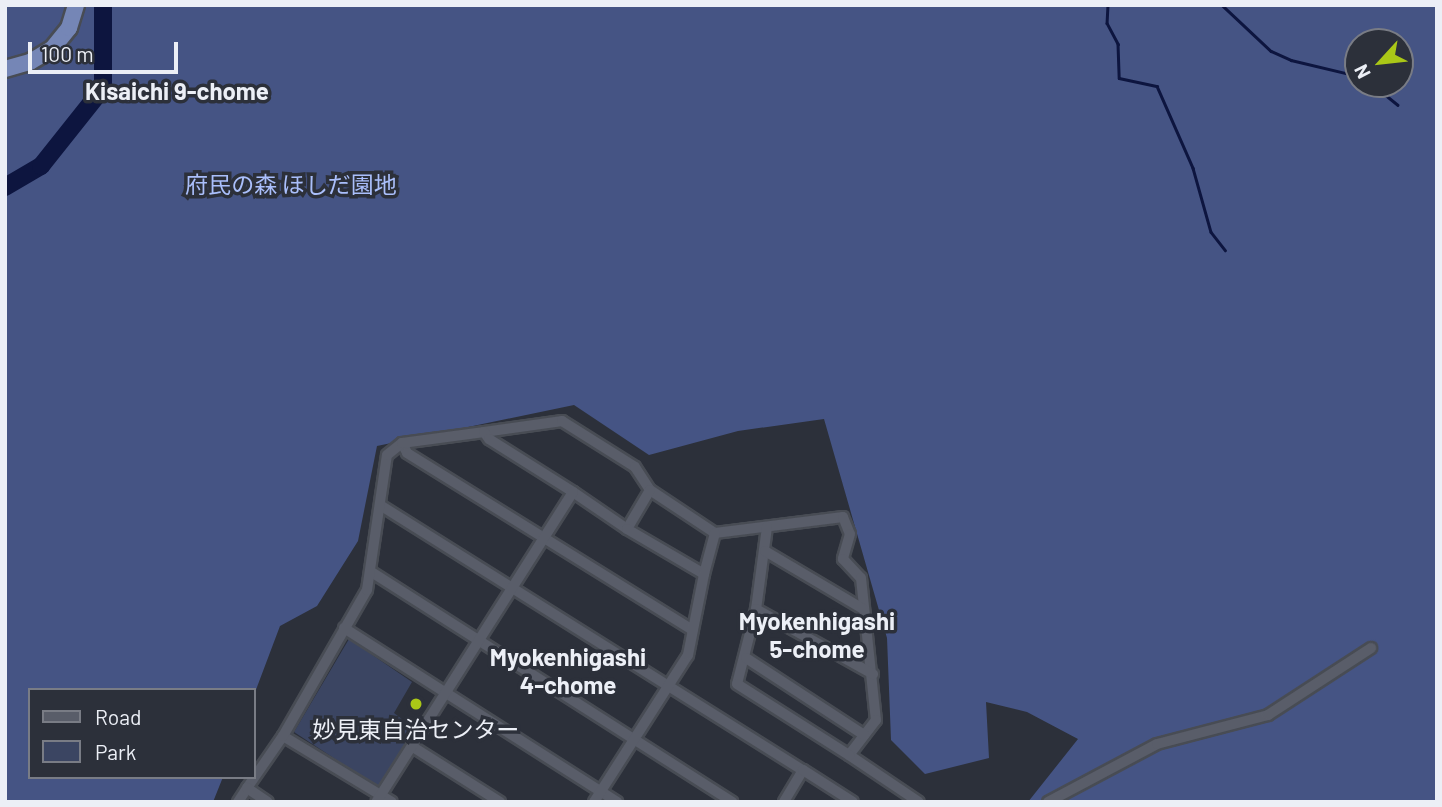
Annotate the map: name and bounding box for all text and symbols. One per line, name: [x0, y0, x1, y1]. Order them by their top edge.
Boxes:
scale bar: [32, 28, 182, 72]
north arrow: [1344, 28, 1414, 98]
text: 100 m: [41, 41, 94, 66]
text: N: [1349, 61, 1375, 83]
district label: Kisaichi 9-chome: [85, 77, 269, 105]
park label: 府民の森 ほしだ園地: [185, 170, 397, 198]
district label: Myokenhigashi 5-chome: [739, 607, 895, 663]
district label: Myokenhigashi 4-chome: [490, 643, 646, 699]
legend: [28, 688, 256, 779]
marker: 妙見東自治センター: [408, 696, 424, 712]
text: Road: [95, 704, 141, 729]
place label: 妙見東自治センター: [313, 715, 519, 743]
text: Park: [95, 739, 136, 764]

